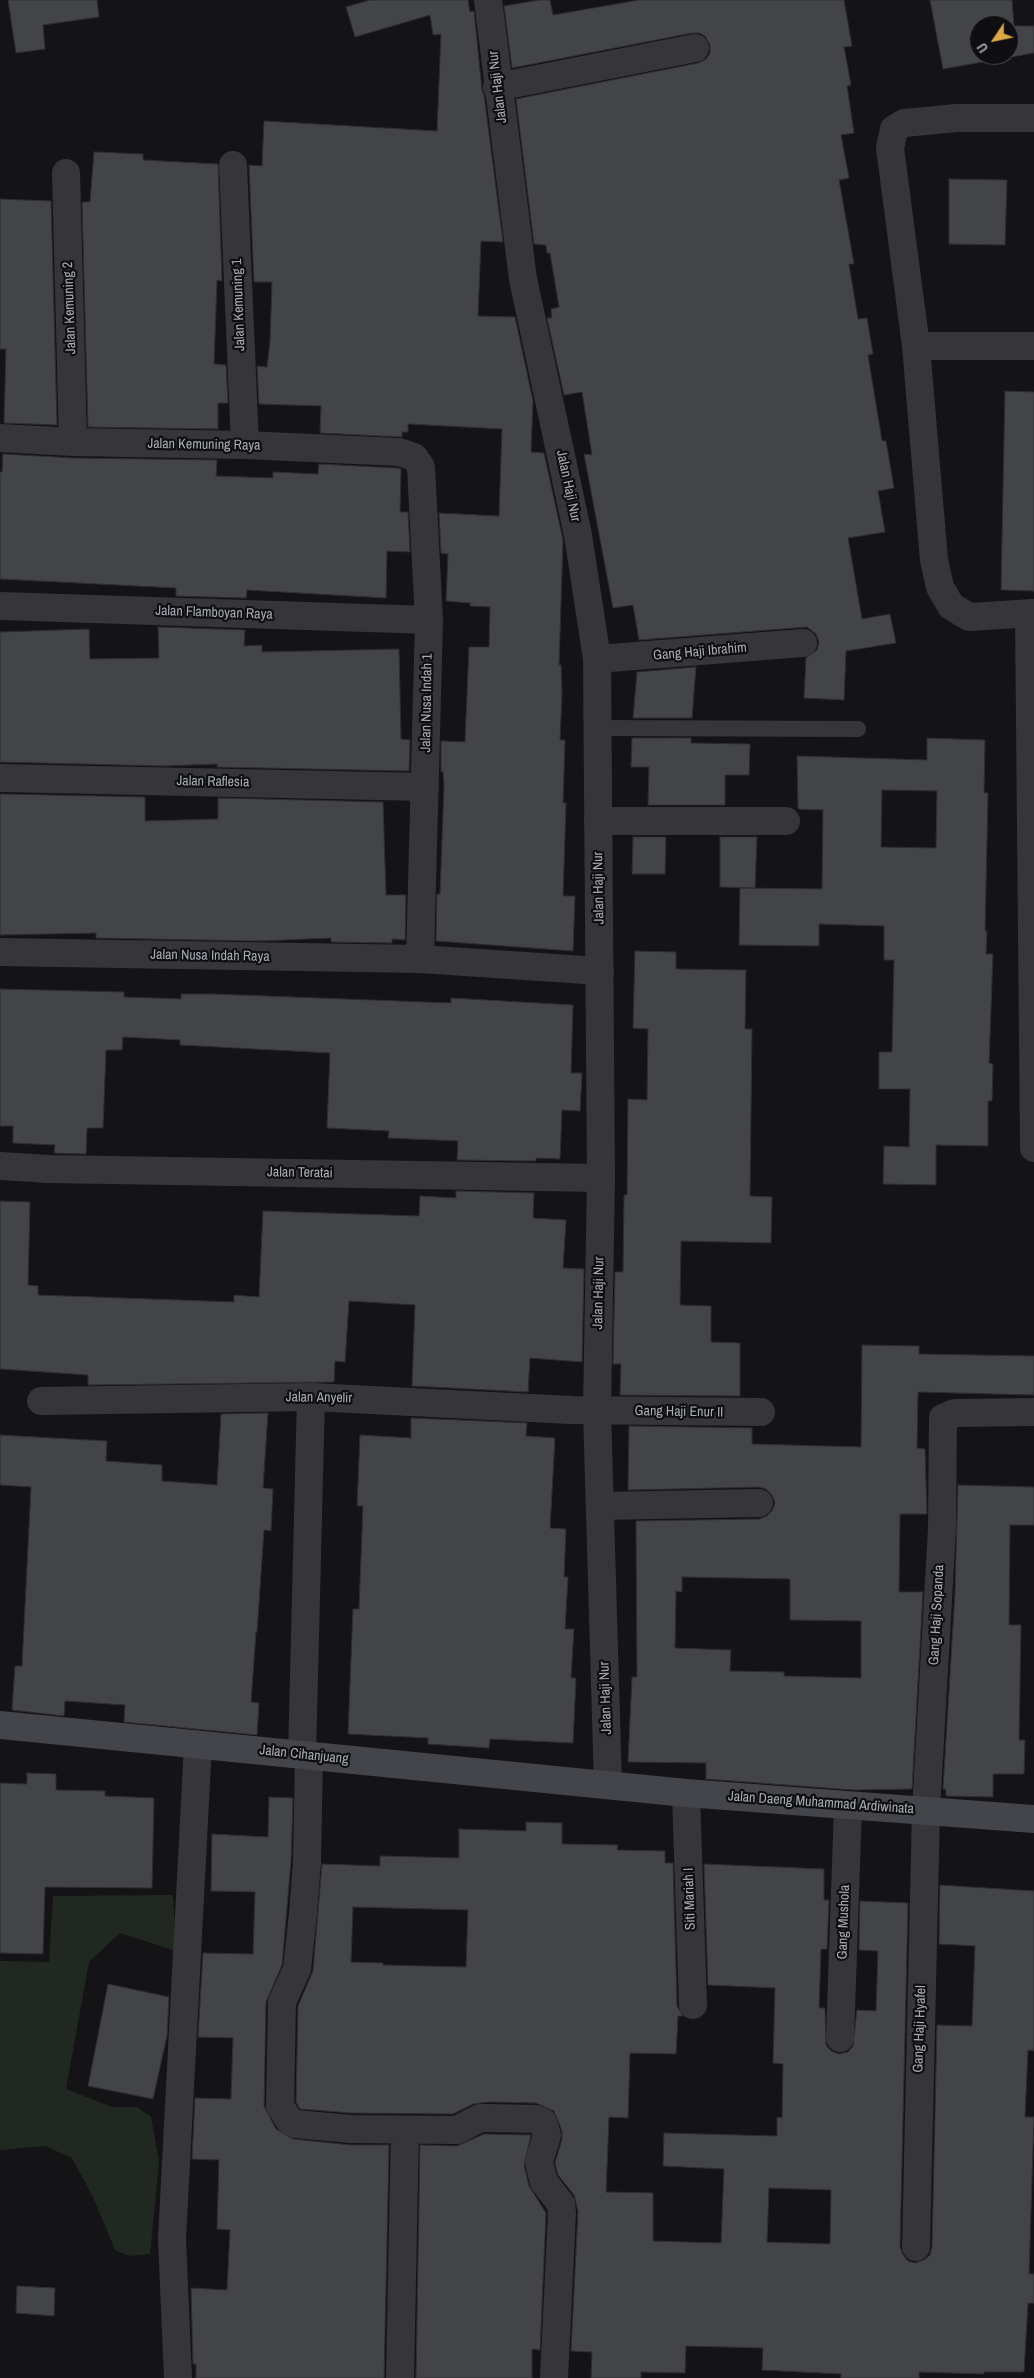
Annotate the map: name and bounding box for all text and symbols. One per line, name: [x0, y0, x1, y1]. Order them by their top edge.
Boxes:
north arrow: [969, 15, 1019, 65]
text: U: [973, 39, 992, 56]
street label: Jalan Haji Nur: [485, 50, 511, 124]
street label: Jalan Kemuning 1: [229, 258, 249, 352]
street label: Jalan Kemuning 2: [60, 261, 80, 355]
street label: Jalan Kemuning Raya: [147, 436, 261, 454]
street label: Jalan Haji Nur: [552, 449, 584, 523]
street label: Jalan Flamboyan Raya: [155, 603, 273, 623]
street label: Gang Haji Ibrahim: [653, 640, 747, 664]
street label: Jalan Nusa Indah 1: [418, 653, 436, 753]
street label: Jalan Raflesia: [176, 773, 250, 791]
street label: Jalan Haji Nur: [590, 851, 608, 925]
street label: Jalan Nusa Indah Raya: [150, 947, 270, 965]
street label: Jalan Teratai: [267, 1164, 333, 1182]
street label: Jalan Haji Nur: [590, 1256, 608, 1330]
street label: Jalan Anyelir: [286, 1389, 352, 1407]
street label: Gang Haji Enur II: [635, 1403, 723, 1421]
street label: Gang Haji Sopanda: [926, 1564, 948, 1666]
street label: Jalan Haji Nur: [596, 1661, 616, 1735]
street label: Jalan Cihanjuang: [259, 1742, 349, 1768]
street label: Jalan Daeng Muhammad Ardiwinata: [727, 1788, 915, 1818]
street label: Siti Mariah I: [681, 1867, 699, 1931]
street label: Gang Mushola: [834, 1884, 854, 1960]
street label: Gang Haji Hyafel: [910, 1985, 930, 2073]

